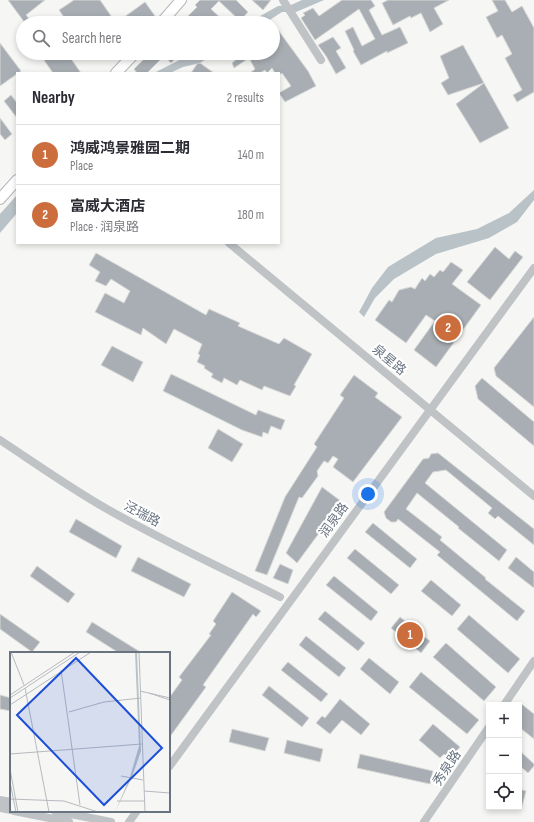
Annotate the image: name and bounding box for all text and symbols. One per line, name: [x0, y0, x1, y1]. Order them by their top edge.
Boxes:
search box: [16, 16, 280, 60]
icon: search: [30, 27, 52, 49]
text: Search here: [62, 29, 122, 48]
text: Nearby: [32, 88, 75, 108]
text: 2 results: [227, 90, 264, 106]
text: 鸿威鸿景雅园二期: [70, 139, 190, 158]
text: 1: [42, 147, 48, 163]
text: 140 m: [238, 147, 264, 163]
text: Place: [70, 158, 93, 174]
text: 富威大酒店: [70, 197, 145, 216]
text: 2: [42, 207, 48, 223]
text: 180 m: [238, 207, 264, 223]
text: Place · 润泉路: [70, 219, 139, 235]
pin: 2: [435, 313, 461, 343]
street label: 泉星路: [369, 341, 409, 379]
your location: [358, 484, 378, 504]
street label: 泾瑞路: [121, 498, 163, 530]
street label: 润泉路: [316, 500, 352, 540]
pin: 1: [397, 620, 423, 650]
inset map: [10, 652, 170, 812]
map controls: [486, 702, 522, 810]
button: +: [486, 702, 522, 738]
button: −: [486, 738, 522, 774]
street label: 秀泉路: [429, 747, 465, 789]
button: locate: [486, 774, 522, 810]

